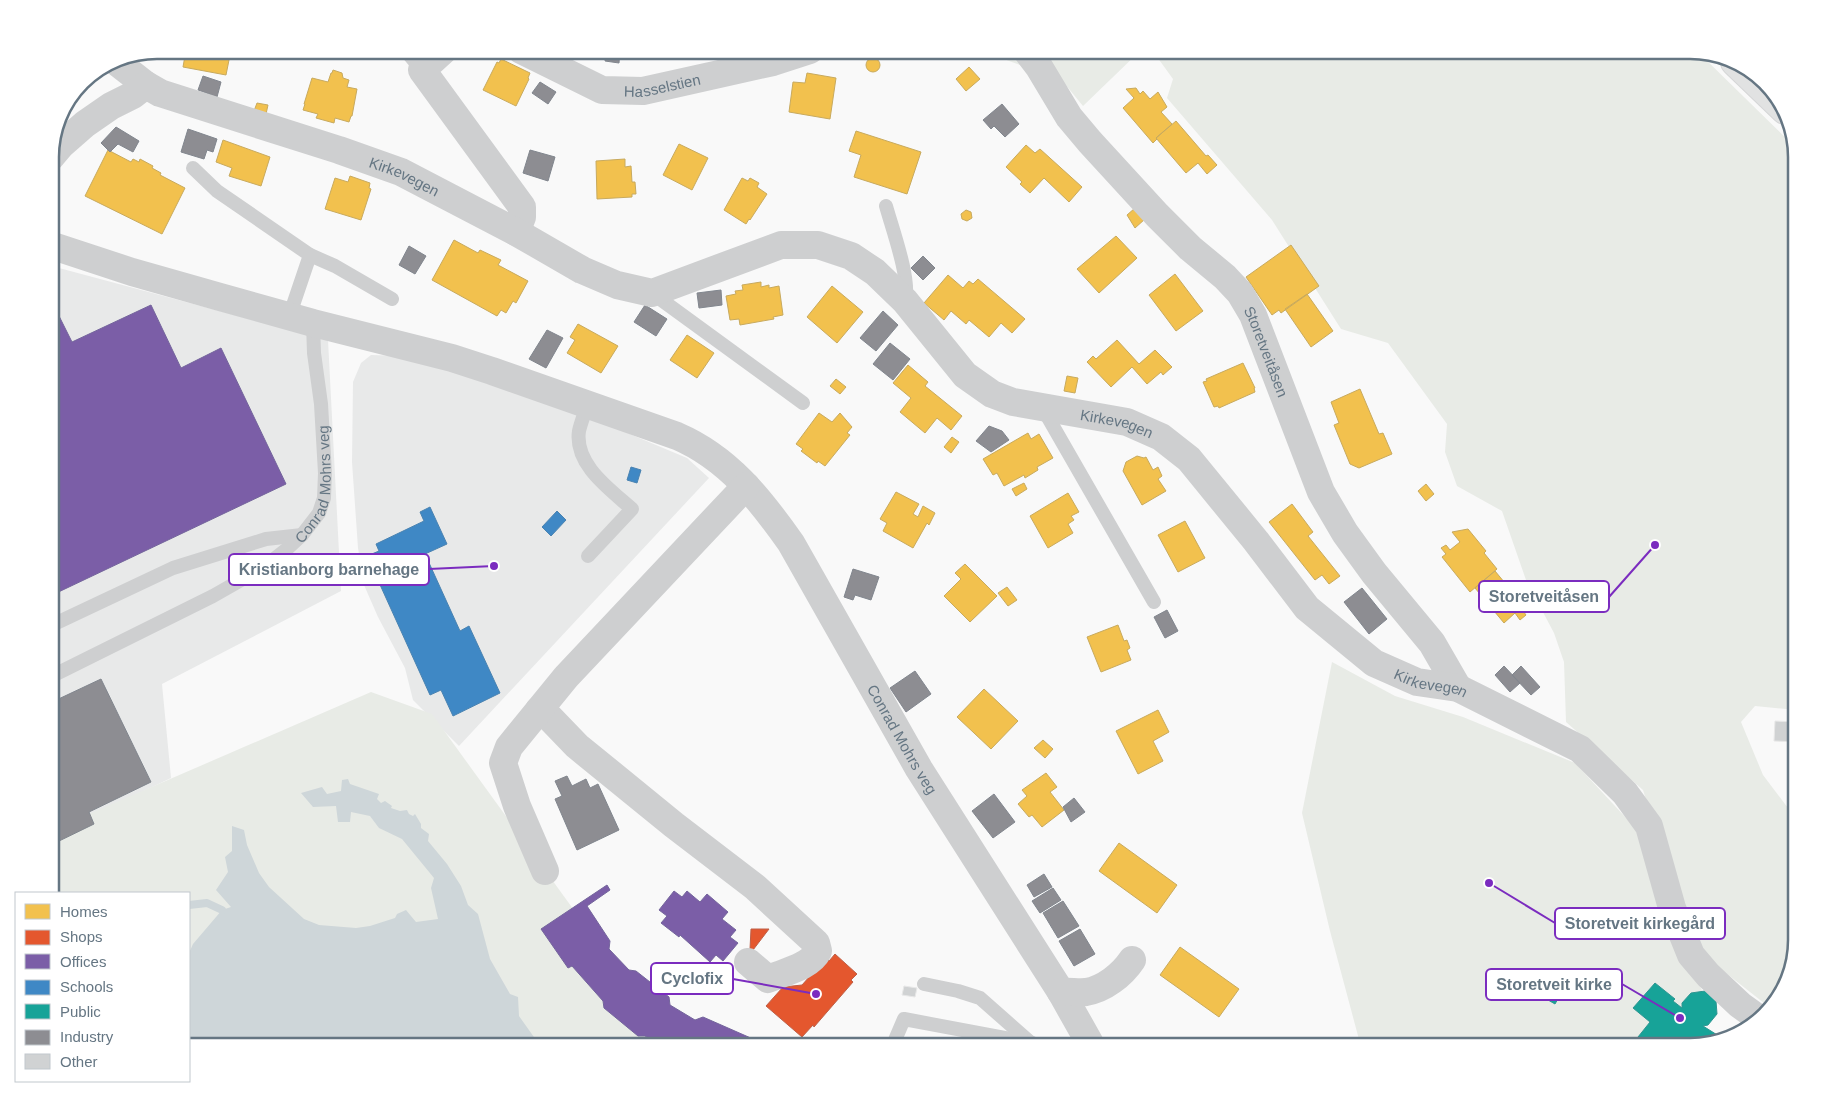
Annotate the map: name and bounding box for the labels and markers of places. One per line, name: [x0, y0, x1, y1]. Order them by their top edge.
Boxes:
callout: Kristianborg barnehage: [229, 554, 429, 585]
callout: Storetveitåsen: [1479, 581, 1609, 612]
callout: Storetveit kirkegård: [1555, 908, 1725, 939]
callout: Cyclofix: [651, 963, 733, 994]
callout: Storetveit kirke: [1486, 969, 1622, 1000]

